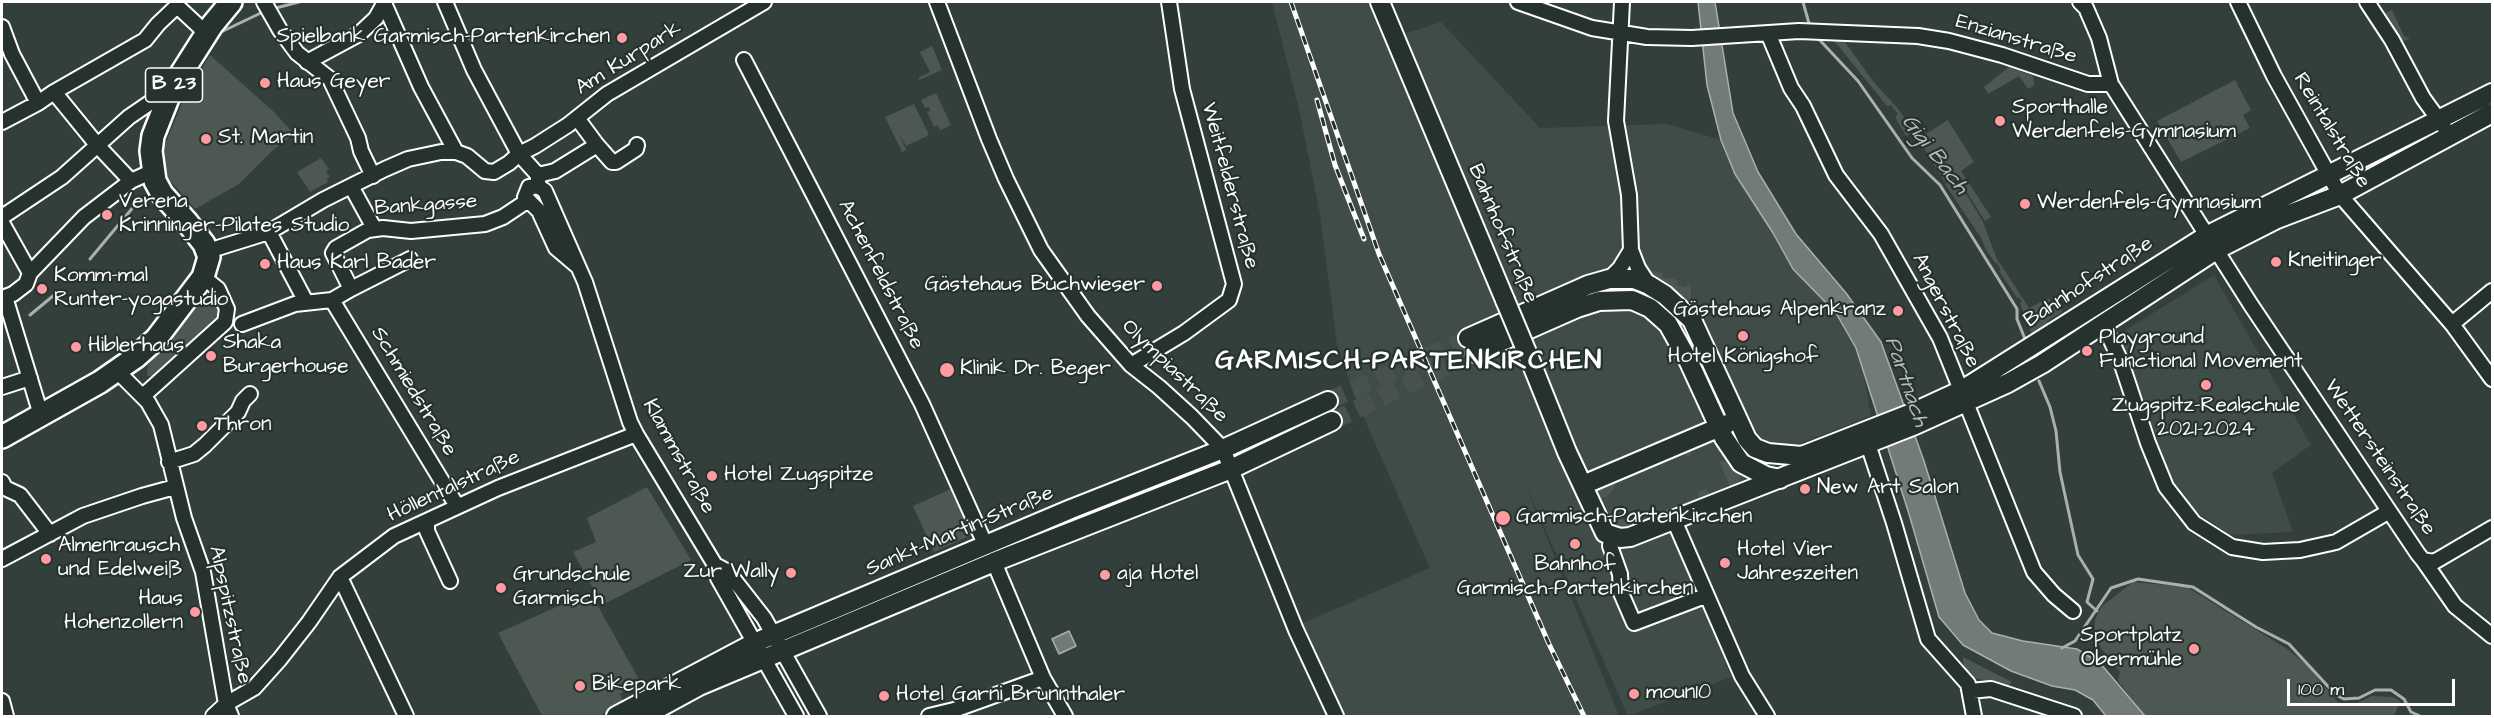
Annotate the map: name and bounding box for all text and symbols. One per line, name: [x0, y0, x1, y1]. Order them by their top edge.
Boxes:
street label: Enzianstraße: [1952, 10, 2080, 70]
street label: Am Kurpark: [571, 17, 687, 101]
place label: Spielbank Garmisch-Partenkirchen: [276, 25, 610, 51]
marker: Spielbank Garmisch-Partenkirchen: [615, 31, 629, 45]
road number: B 23: [146, 68, 202, 102]
street label: Reintalstraße: [2287, 69, 2375, 193]
place label: Haus Geyer: [277, 70, 390, 96]
marker: Haus Geyer: [258, 76, 272, 90]
place label: Sporthalle Werdenfels-Gymnasium: [2012, 96, 2236, 146]
street label: Weitfelderstraße: [1195, 100, 1263, 272]
water label: Gigi Bach: [1895, 110, 1973, 200]
marker: Sporthalle Werdenfels-Gymnasium: [1993, 114, 2007, 128]
place label: St. Martin: [218, 126, 313, 152]
marker: St. Martin: [199, 132, 213, 146]
street label: Bahnhofstraße: [1461, 161, 1543, 307]
place label: Verena Krinninger-Pilates Studio: [119, 190, 349, 240]
street label: Bankgasse: [374, 190, 478, 222]
place label: Werdenfels-Gymnasium: [2037, 191, 2261, 217]
street label: Achenfeldstraße: [831, 196, 929, 354]
marker: Werdenfels-Gymnasium: [2018, 197, 2032, 211]
marker: Verena Krinninger-Pilates Studio: [100, 208, 114, 222]
street label: Bahnhofstraße: [2020, 232, 2158, 334]
street label: Angerstraße: [1905, 249, 1985, 373]
place label: Kneitinger: [2288, 249, 2382, 275]
place label: Haus Karl Bader: [277, 251, 436, 277]
marker: Kneitinger: [2269, 255, 2283, 269]
marker: Haus Karl Bader: [258, 257, 272, 271]
place label: Komm-mal Runter-yogastudio: [54, 264, 228, 314]
place label: Gästehaus Buchwieser: [924, 273, 1145, 299]
marker: Gästehaus Buchwieser: [1150, 279, 1164, 293]
marker: Komm-mal Runter-yogastudio: [35, 282, 49, 296]
place label: Gästehaus Alpenkranz: [1673, 298, 1886, 324]
marker: Gästehaus Alpenkranz: [1891, 304, 1905, 318]
street label: Olympiastraße: [1115, 315, 1233, 429]
street label: Schmiedstraße: [364, 323, 462, 461]
place label: Playground Functional Movement: [2099, 326, 2302, 376]
marker: Hotel Königshof: [1736, 329, 1750, 343]
place label: Shaka Burgerhouse: [223, 331, 349, 381]
place label: Hiblerhaus: [88, 334, 184, 360]
water label: Partnach: [1877, 334, 1933, 430]
marker: Hiblerhaus: [69, 340, 83, 354]
marker: Playground Functional Movement: [2080, 344, 2094, 358]
place label: Hotel Königshof: [1668, 345, 1818, 371]
district label: GARMISCH-PARTENKIRCHEN: [1215, 346, 1603, 378]
marker: Shaka Burgerhouse: [204, 349, 218, 363]
place label: Klinik Dr. Beger: [960, 357, 1111, 383]
marker: Klinik Dr. Beger: [938, 361, 956, 379]
street label: Wettersteinstraße: [2317, 375, 2441, 541]
marker: Zugspitz-Realschule 2021-2024: [2199, 378, 2213, 392]
place label: Zugspitz-Realschule 2021-2024: [2112, 394, 2300, 444]
street label: Klammstraße: [636, 395, 720, 519]
place label: Thron: [214, 413, 271, 439]
marker: Thron: [195, 419, 209, 433]
street label: Höllentalstraße: [384, 445, 524, 529]
place label: Hotel Zugspitze: [724, 463, 874, 489]
marker: Hotel Zugspitze: [705, 469, 719, 483]
place label: New Art Salon: [1817, 476, 1959, 502]
street label: Sankt-Martin-Straße: [862, 481, 1058, 583]
marker: New Art Salon: [1798, 482, 1812, 496]
place label: Garmisch-Partenkirchen: [1516, 505, 1752, 531]
marker: Garmisch-Partenkirchen: [1494, 509, 1512, 527]
place label: Almenrausch und Edelweiß: [58, 534, 183, 584]
marker: Bahnhof Garmisch-Partenkirchen: [1568, 537, 1582, 551]
place label: Hotel Vier Jahreszeiten: [1737, 538, 1858, 588]
street label: Alpspitzstraße: [202, 544, 256, 686]
marker: Almenrausch und Edelweiß: [39, 552, 53, 566]
place label: Bahnhof Garmisch-Partenkirchen: [1457, 553, 1693, 603]
marker: Hotel Vier Jahreszeiten: [1718, 556, 1732, 570]
place label: Zur Wally: [683, 560, 779, 586]
place label: aja Hotel: [1117, 562, 1198, 588]
place label: Grundschule Garmisch: [513, 563, 631, 613]
marker: Zur Wally: [784, 566, 798, 580]
marker: aja Hotel: [1098, 568, 1112, 582]
marker: Grundschule Garmisch: [494, 581, 508, 595]
place label: Haus Hohenzollern: [64, 587, 183, 637]
marker: Haus Hohenzollern: [188, 605, 202, 619]
place label: Sportplatz Obermühle: [2080, 624, 2182, 674]
marker: Sportplatz Obermühle: [2187, 642, 2201, 656]
scale bar: [2290, 667, 2458, 705]
place label: Bikepark: [592, 673, 681, 699]
text: 100 m: [2298, 677, 2344, 702]
marker: Bikepark: [573, 679, 587, 693]
place label: moun10: [1646, 681, 1711, 707]
place label: Hotel Garni Brunnthaler: [896, 683, 1125, 709]
marker: moun10: [1627, 687, 1641, 701]
marker: Hotel Garni Brunnthaler: [877, 689, 891, 703]

